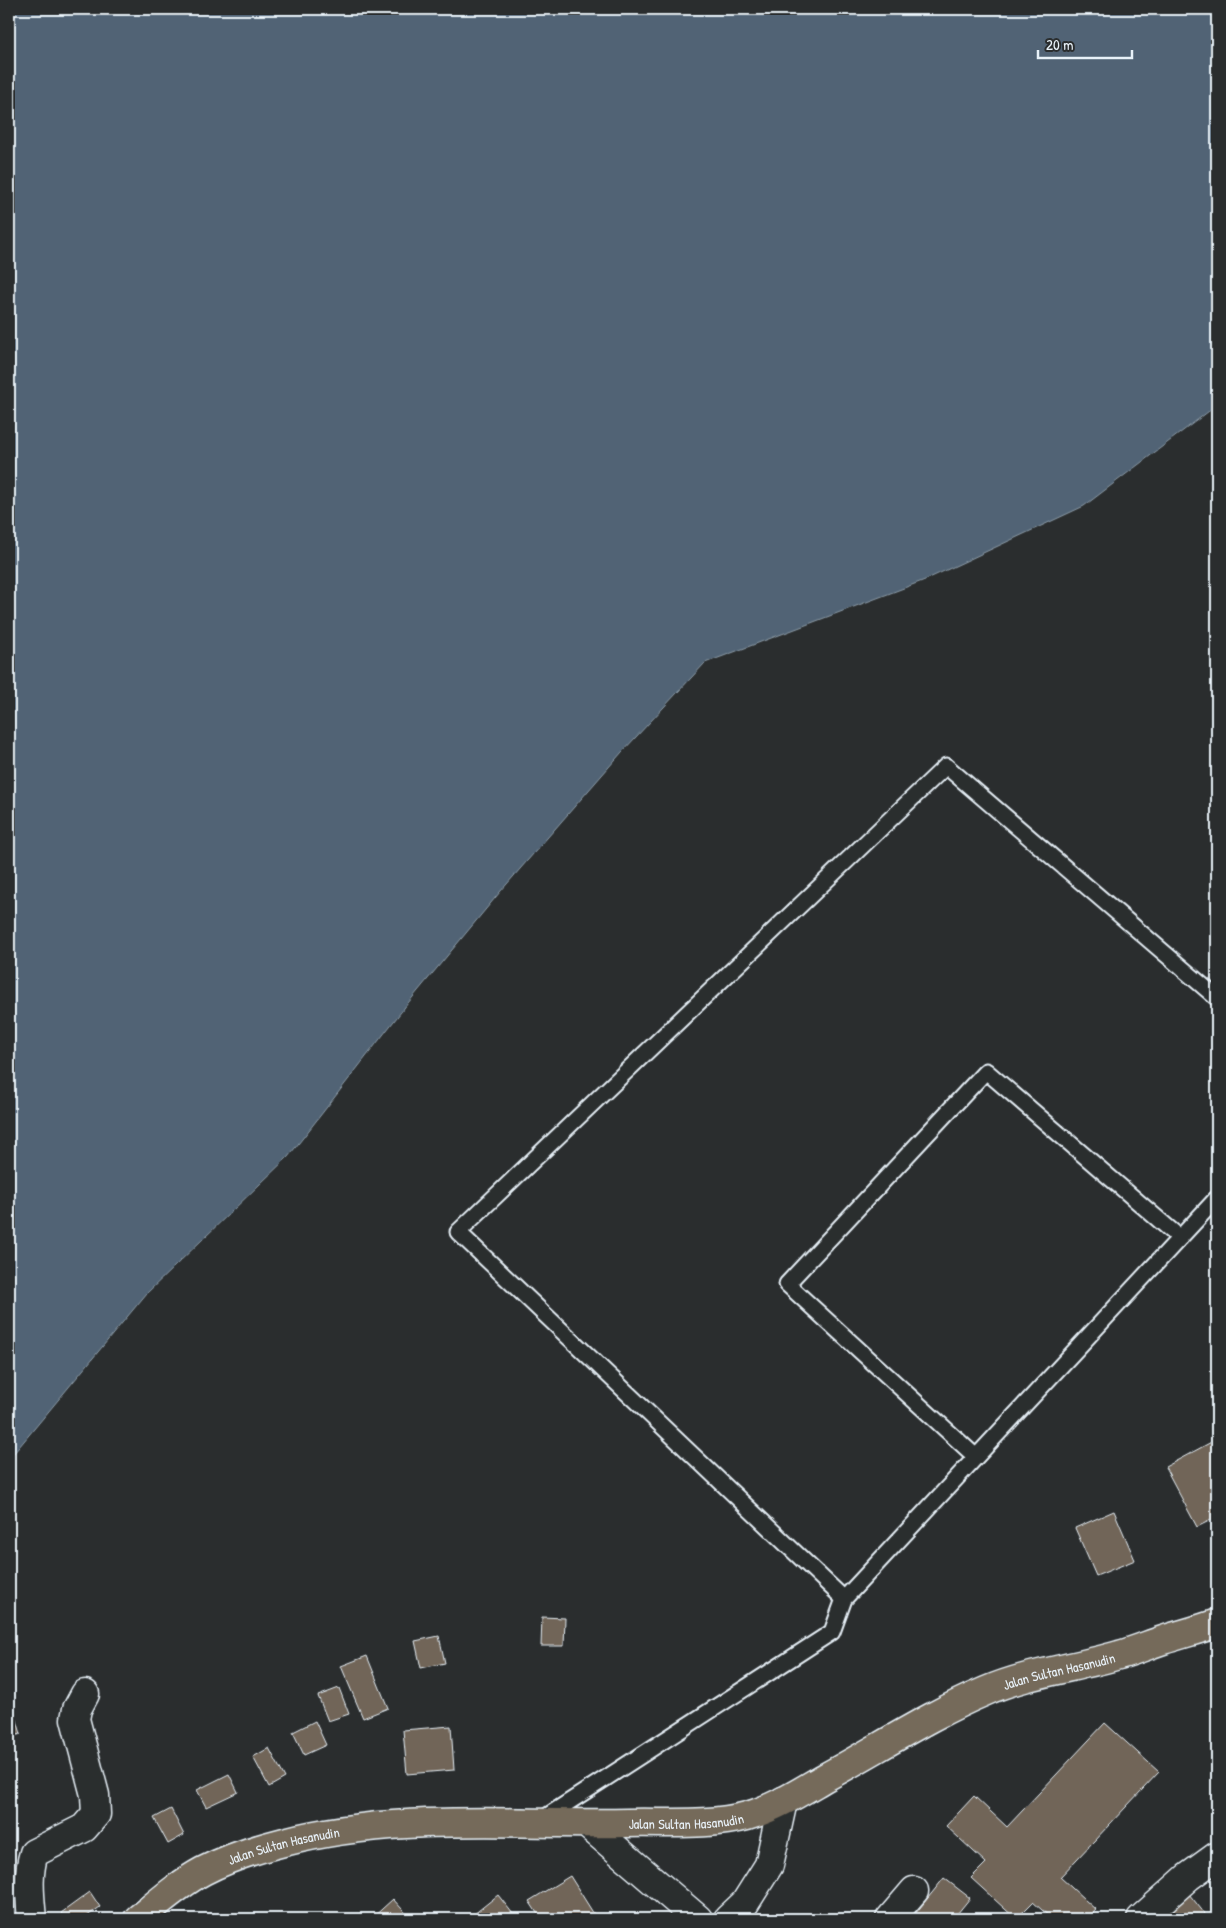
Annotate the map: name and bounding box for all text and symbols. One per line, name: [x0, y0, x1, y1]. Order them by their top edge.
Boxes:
scale bar: [1038, 28, 1132, 60]
text: 20 m: [1046, 34, 1073, 55]
street label: Jalan Sultan Hasanudin: [1000, 1647, 1117, 1693]
street label: Jalan Sultan Hasanudin: [629, 1808, 746, 1832]
street label: Jalan Sultan Hasanudin: [225, 1821, 341, 1868]

